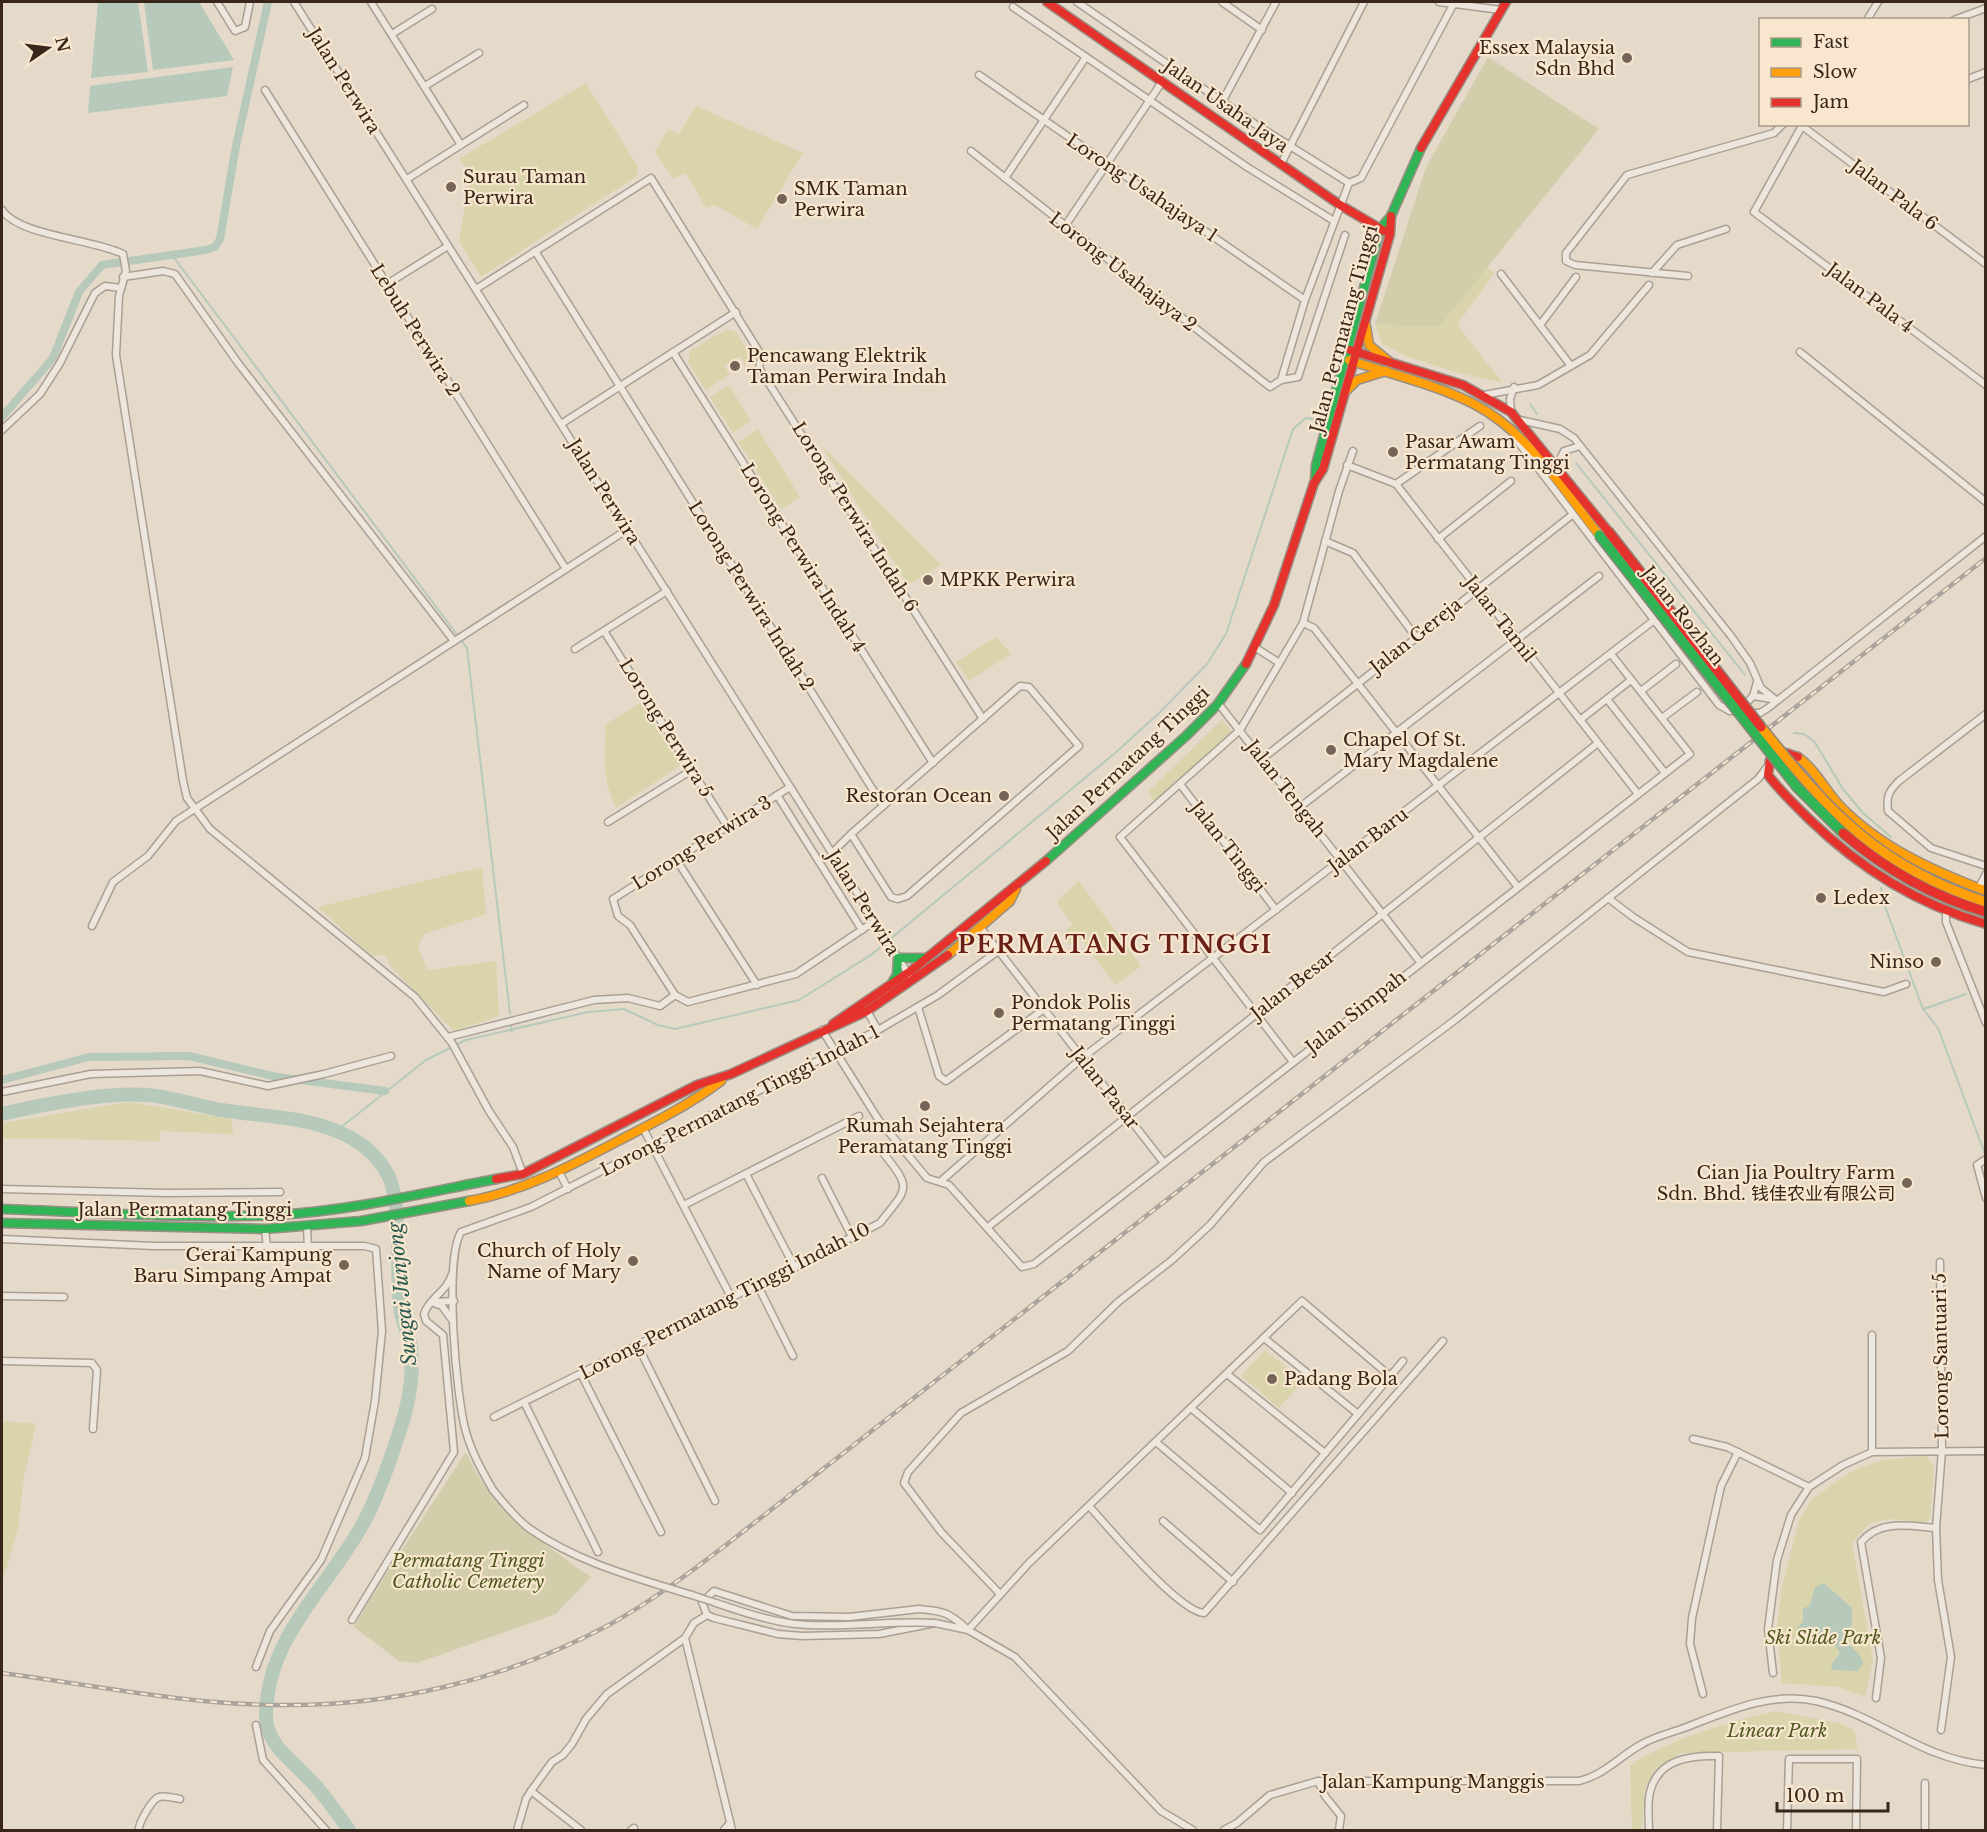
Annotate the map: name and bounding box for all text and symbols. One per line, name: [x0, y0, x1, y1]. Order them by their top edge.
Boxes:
north arrow: [18, 18, 78, 78]
legend: [1759, 18, 1969, 126]
street label: Jalan Perwira: [302, 22, 385, 138]
text: Fast: [1813, 31, 1850, 53]
text: N: [51, 35, 74, 54]
place label: Essex Malaysia Sdn Bhd: [1479, 37, 1615, 80]
marker: Essex Malaysia Sdn Bhd: [1620, 51, 1634, 65]
street label: Jalan Usaha Jaya: [1158, 54, 1293, 157]
text: Slow: [1813, 61, 1858, 83]
text: Jam: [1811, 91, 1849, 113]
street label: Lorong Usahajaya 1: [1062, 129, 1222, 247]
street label: Jalan Pala 6: [1844, 154, 1942, 235]
place label: Surau Taman Perwira: [463, 166, 586, 209]
place label: SMK Taman Perwira: [794, 178, 908, 221]
marker: Surau Taman Perwira: [444, 180, 458, 194]
marker: SMK Taman Perwira: [775, 192, 789, 206]
street label: Lorong Usahajaya 2: [1045, 208, 1201, 336]
street label: Jalan Permatang Tinggi: [1305, 223, 1382, 437]
street label: Jalan Pala 4: [1821, 257, 1918, 338]
street label: Lebuh Perwira 2: [366, 260, 464, 400]
place label: Pencawang Elektrik Taman Perwira Indah: [747, 345, 947, 388]
marker: Pencawang Elektrik Taman Perwira Indah: [728, 359, 742, 373]
street label: Lorong Perwira Indah 6: [787, 418, 923, 616]
place label: Pasar Awam Permatang Tinggi: [1405, 431, 1570, 474]
street label: Jalan Perwira: [562, 433, 645, 549]
marker: Pasar Awam Permatang Tinggi: [1386, 445, 1400, 459]
street label: Lorong Perwira Indah 4: [736, 459, 870, 657]
street label: Lorong Perwira Indah 2: [684, 497, 818, 695]
street label: Jalan Rozhan: [1636, 560, 1729, 670]
place label: MPKK Perwira: [940, 569, 1076, 591]
street label: Jalan Tamil: [1458, 570, 1541, 667]
marker: MPKK Perwira: [921, 573, 935, 587]
street label: Jalan Gereja: [1364, 593, 1466, 680]
street label: Lorong Perwira 5: [615, 655, 717, 801]
street label: Jalan Permatang Tinggi: [1041, 682, 1214, 846]
place label: Chapel Of St. Mary Magdalene: [1343, 729, 1499, 772]
street label: Jalan Tengah: [1240, 734, 1331, 842]
marker: Chapel Of St. Mary Magdalene: [1324, 743, 1338, 757]
place label: Restoran Ocean: [845, 785, 992, 807]
marker: Restoran Ocean: [997, 789, 1011, 803]
street label: Lorong Perwira 3: [628, 791, 776, 895]
street label: Jalan Tinggi: [1184, 796, 1270, 897]
street label: Jalan Baru: [1322, 803, 1412, 878]
street label: Jalan Perwira: [821, 844, 904, 960]
place label: Ledex: [1833, 887, 1890, 909]
marker: Ledex: [1814, 891, 1828, 905]
district label: PERMATANG TINGGI: [957, 930, 1273, 959]
street label: Jalan Besar: [1245, 945, 1340, 1026]
place label: Ninso: [1869, 951, 1924, 973]
marker: Ninso: [1929, 955, 1943, 969]
street label: Jalan Simpah: [1300, 966, 1411, 1059]
place label: Pondok Polis Permatang Tinggi: [1011, 992, 1176, 1035]
marker: Pondok Polis Permatang Tinggi: [992, 1006, 1006, 1020]
street label: Lorong Permatang Tinggi Indah 1: [597, 1021, 883, 1181]
street label: Jalan Pasar: [1065, 1041, 1144, 1134]
marker: Rumah Sejahtera Peramatang Tinggi: [918, 1099, 932, 1113]
place label: Rumah Sejahtera Peramatang Tinggi: [838, 1115, 1012, 1158]
place label: Cian Jia Poultry Farm Sdn. Bhd. 钱佳农业有限公司: [1657, 1162, 1895, 1205]
marker: Cian Jia Poultry Farm Sdn. Bhd. 钱佳农业有限公司: [1900, 1176, 1914, 1190]
street label: Jalan Permatang Tinggi: [76, 1199, 292, 1221]
street label: Lorong Permatang Tinggi Indah 10: [576, 1218, 874, 1384]
water label: Sungai Junjong: [382, 1220, 421, 1367]
place label: Church of Holy Name of Mary: [477, 1240, 621, 1283]
place label: Gerai Kampung Baru Simpang Ampat: [134, 1244, 332, 1287]
marker: Church of Holy Name of Mary: [626, 1254, 640, 1268]
marker: Gerai Kampung Baru Simpang Ampat: [337, 1258, 351, 1272]
street label: Lorong Santuari 5: [1929, 1273, 1953, 1439]
place label: Padang Bola: [1284, 1368, 1398, 1390]
marker: Padang Bola: [1265, 1372, 1279, 1386]
park label: Permatang Tinggi Catholic Cemetery: [390, 1550, 545, 1593]
park label: Ski Slide Park: [1765, 1627, 1881, 1649]
park label: Linear Park: [1726, 1720, 1827, 1742]
street label: Jalan Kampung Manggis: [1319, 1771, 1545, 1793]
scale bar: [1777, 1775, 1888, 1813]
text: 100 m: [1786, 1785, 1844, 1807]

